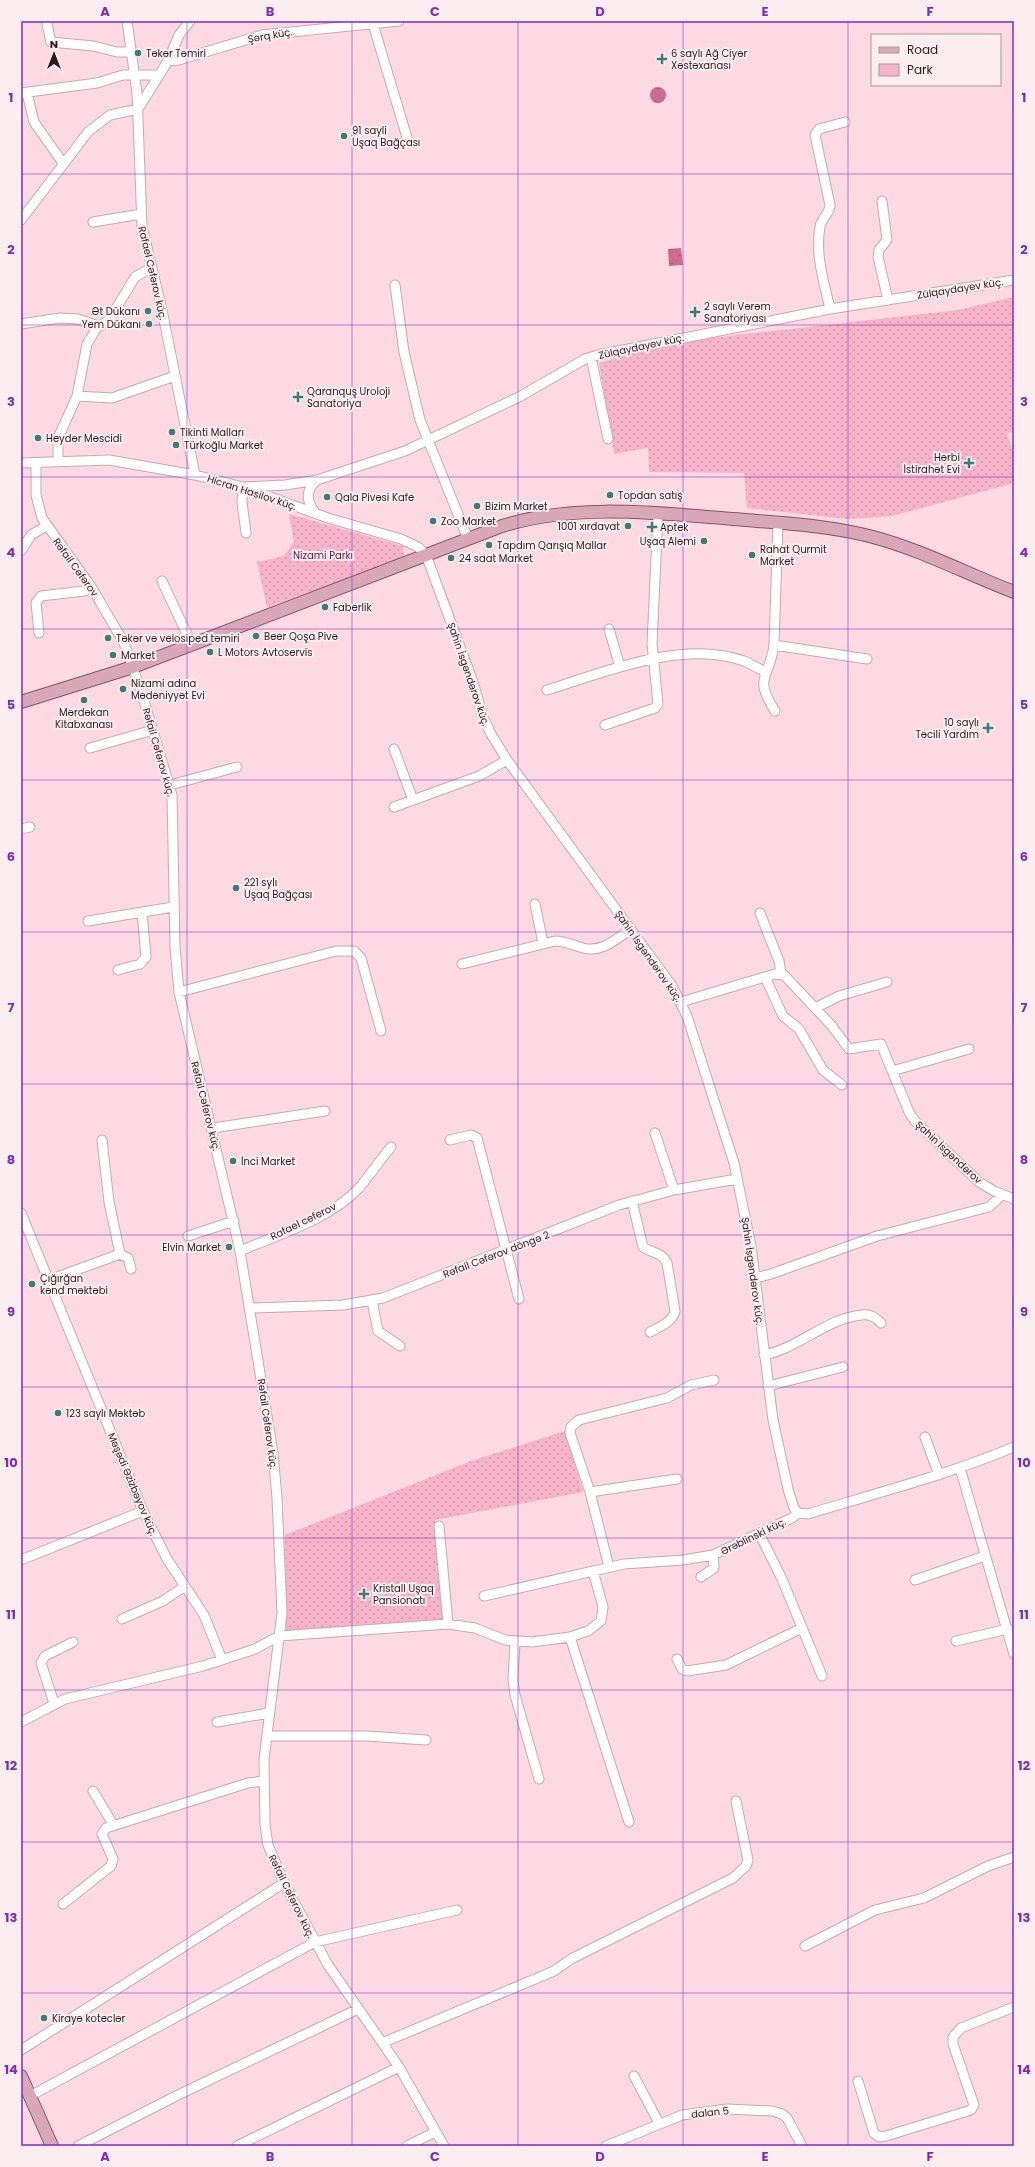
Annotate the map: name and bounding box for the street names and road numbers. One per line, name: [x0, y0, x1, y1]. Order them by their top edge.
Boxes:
street label: Şərq küç.: [247, 24, 294, 47]
street label: Rafael Cəfərov küç.: [134, 225, 171, 321]
street label: Zülqaydayev küç.: [916, 274, 1004, 303]
street label: Zülqaydayev küç.: [597, 330, 685, 363]
street label: Hicran Hasilov küç.: [205, 471, 298, 514]
street label: Rəfail Cəfərov: [49, 535, 102, 600]
street label: Şahin İsgəndərov küç.: [444, 620, 493, 728]
street label: Rəfail Cəfərov küç.: [139, 706, 178, 798]
street label: Şahin İsgəndərov küç.: [611, 907, 686, 1005]
street label: Rəfail Cəfərov küç.: [187, 1060, 224, 1152]
street label: Şahin İsgəndərov: [912, 1117, 986, 1188]
street label: Rafael ceferov: [268, 1199, 339, 1244]
street label: Şahin İsgəndərov küç.: [738, 1216, 767, 1326]
street label: Rəfail Cəfərov döngə 2: [441, 1227, 552, 1282]
street label: Rəfail Cəfərov küç.: [254, 1378, 281, 1470]
street label: Məşədi Əzizbəyov küç.: [104, 1430, 161, 1538]
street label: Ərəblinski küç.: [718, 1514, 788, 1559]
street label: Rəfail Cəfərov küç.: [265, 1852, 318, 1941]
street label: dalan 5: [690, 2103, 730, 2122]

